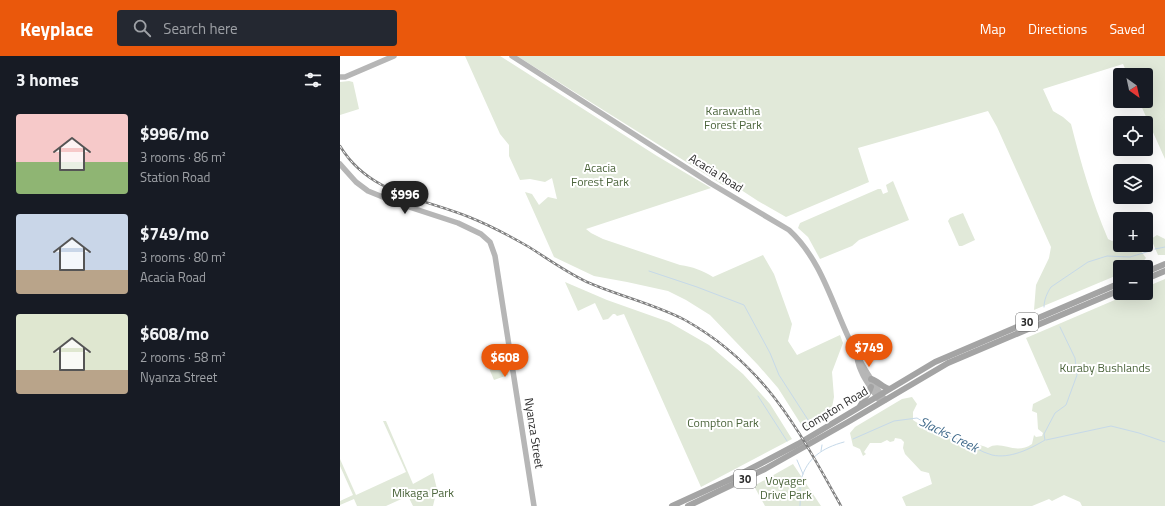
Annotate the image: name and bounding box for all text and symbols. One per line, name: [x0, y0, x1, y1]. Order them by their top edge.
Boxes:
search box: [117, 10, 397, 46]
text: Keyplace: [20, 14, 93, 43]
icon: search: [131, 17, 153, 39]
text: Search here: [163, 17, 238, 40]
text: Map: [980, 18, 1006, 39]
text: Directions: [1028, 18, 1087, 39]
text: Saved: [1109, 18, 1145, 39]
text: 3 homes: [16, 67, 79, 93]
north arrow: [1113, 68, 1153, 108]
map controls: [1113, 68, 1153, 300]
icon: filters: [302, 69, 324, 91]
park label: Karawatha Forest Park: [704, 101, 762, 134]
button: locate: [1113, 116, 1153, 156]
text: $996/mo: [140, 121, 209, 147]
icon: home: [48, 130, 96, 178]
text: 3 rooms · 86 m²: [140, 147, 226, 167]
street label: Acacia Road: [685, 148, 747, 197]
park label: Acacia Forest Park: [571, 158, 629, 191]
button: layers: [1113, 164, 1153, 204]
text: Station Road: [140, 167, 210, 187]
pin: $996: [381, 181, 429, 215]
text: $996: [390, 184, 420, 204]
button: +: [1113, 212, 1153, 252]
text: $749/mo: [140, 221, 209, 247]
icon: home: [48, 230, 96, 278]
text: 3 rooms · 80 m²: [140, 247, 226, 267]
button: −: [1113, 260, 1153, 300]
text: Acacia Road: [140, 267, 206, 287]
road number: 30: [1016, 313, 1038, 331]
text: $608/mo: [140, 321, 209, 347]
icon: home: [48, 330, 96, 378]
pin: $749: [845, 334, 893, 368]
text: $749: [854, 337, 884, 357]
pin: $608: [481, 344, 529, 378]
text: 2 rooms · 58 m²: [140, 347, 226, 367]
text: $608: [490, 347, 520, 367]
park label: Kuraby Bushlands: [1060, 358, 1151, 377]
text: Nyanza Street: [140, 367, 217, 387]
street label: Compton Road: [798, 381, 872, 436]
street label: Nyanza Street: [520, 396, 550, 470]
water label: Slacks Creek: [916, 411, 984, 458]
park label: Compton Park: [687, 413, 759, 432]
road number: 30: [734, 470, 756, 488]
park label: Voyager Drive Park: [760, 471, 812, 504]
park label: Mikaga Park: [392, 483, 454, 502]

